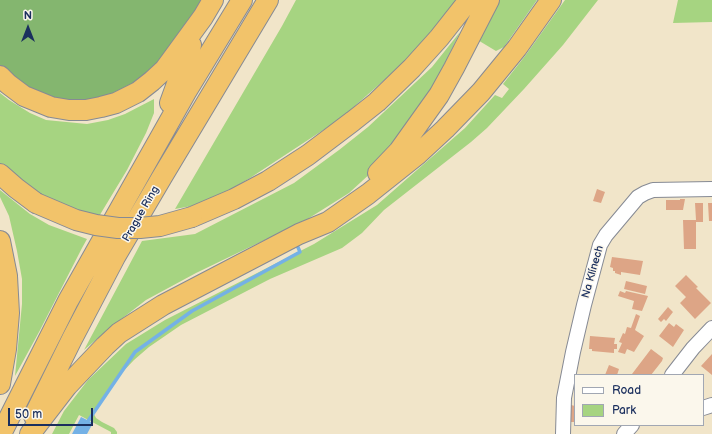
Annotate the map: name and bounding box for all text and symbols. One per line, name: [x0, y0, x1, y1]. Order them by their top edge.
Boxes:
north arrow: [8, 8, 48, 48]
text: N: [24, 9, 32, 22]
street label: Prague Ring: [120, 184, 162, 244]
street label: Na Klínech: [579, 244, 607, 300]
legend: [574, 374, 704, 426]
text: Road: [612, 383, 641, 398]
scale bar: [10, 400, 95, 426]
text: Park: [612, 403, 636, 418]
text: 50 m: [15, 407, 42, 422]

